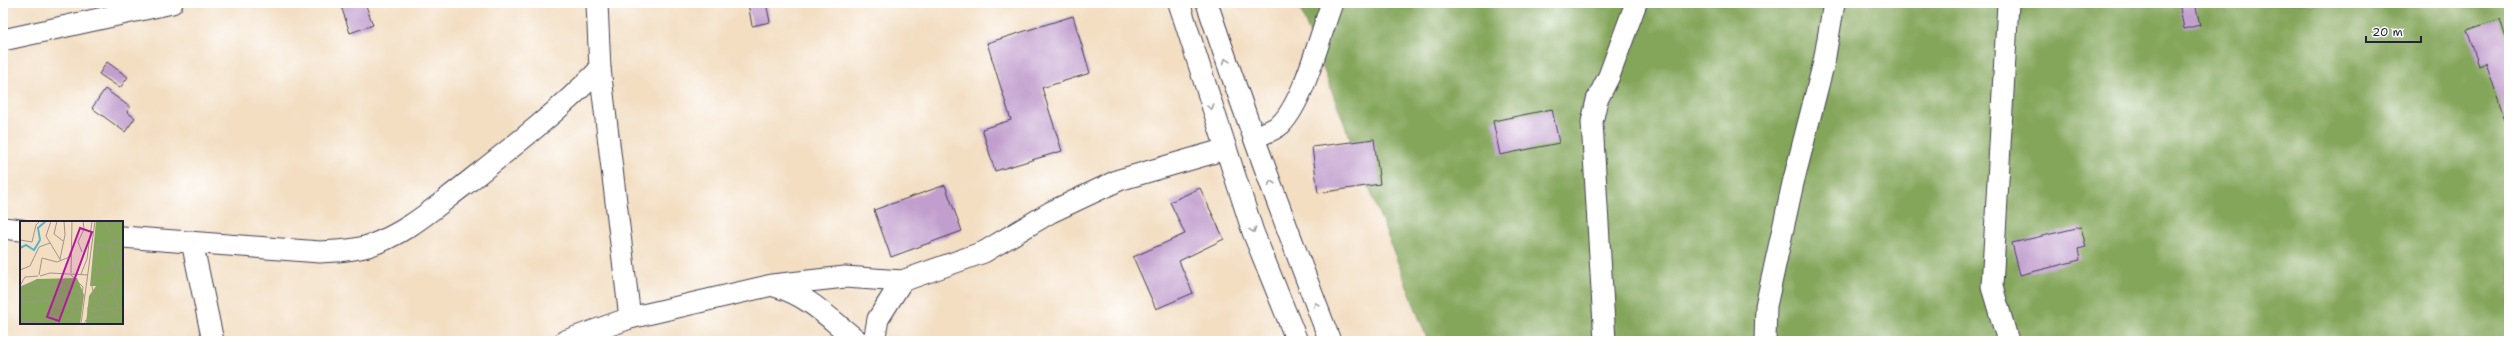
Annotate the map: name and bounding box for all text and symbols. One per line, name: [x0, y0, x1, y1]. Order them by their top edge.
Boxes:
scale bar: [2366, 18, 2421, 44]
text: 20 m: [2372, 24, 2403, 40]
one-way arrow: [1222, 57, 1231, 64]
one-way arrow: [1206, 103, 1215, 110]
one-way arrow: [1267, 179, 1275, 186]
inset map: [20, 221, 123, 324]
one-way arrow: [1248, 227, 1256, 234]
one-way arrow: [1313, 301, 1321, 308]

